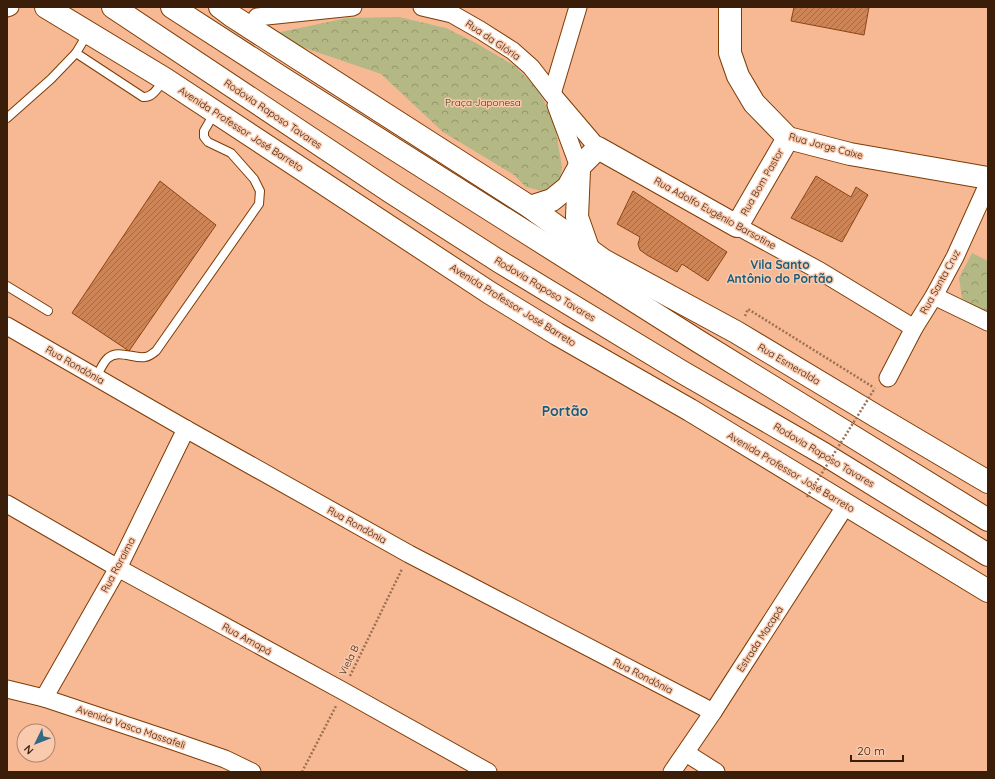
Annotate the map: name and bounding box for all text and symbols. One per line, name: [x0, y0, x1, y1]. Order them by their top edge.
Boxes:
street label: Rua da Glória: [463, 17, 523, 63]
street label: Rodovia Raposo Tavares: [221, 76, 325, 152]
street label: Avenida Professor José Barreto: [176, 84, 306, 174]
park label: Praça Japonesa: [445, 96, 521, 109]
street label: Rua Jorge Caixe: [788, 130, 865, 162]
street label: Rua Bom Pastor: [738, 146, 787, 218]
street label: Rua Adolfo Eugênio Barsotine: [652, 174, 779, 252]
street label: Rua Santa Cruz: [917, 247, 963, 316]
street label: Rodovia Raposo Tavares: [492, 254, 598, 324]
district label: Vila Santo Antônio do Portão: [727, 257, 834, 286]
street label: Avenida Professor José Barreto: [448, 261, 578, 349]
street label: Rua Esmeralda: [756, 340, 822, 388]
street label: Rua Rondônia: [43, 343, 107, 387]
district label: Portão: [542, 402, 588, 420]
street label: Rodovia Raposo Tavares: [771, 420, 877, 490]
street label: Avenida Professor José Barreto: [725, 429, 857, 515]
street label: Rua Rondônia: [325, 503, 389, 547]
street label: Rua Roraima: [98, 535, 138, 595]
street label: Estrada Macapá: [734, 604, 786, 674]
street label: Rua Amapá: [220, 620, 274, 658]
street label: Viela B: [336, 642, 362, 677]
street label: Rua Rondônia: [611, 655, 675, 697]
street label: Avenida Vasco Massafeli: [75, 702, 187, 752]
north arrow: [16, 723, 56, 763]
scale bar: [851, 737, 903, 763]
text: N: [21, 742, 37, 758]
text: 20 m: [857, 743, 885, 758]

